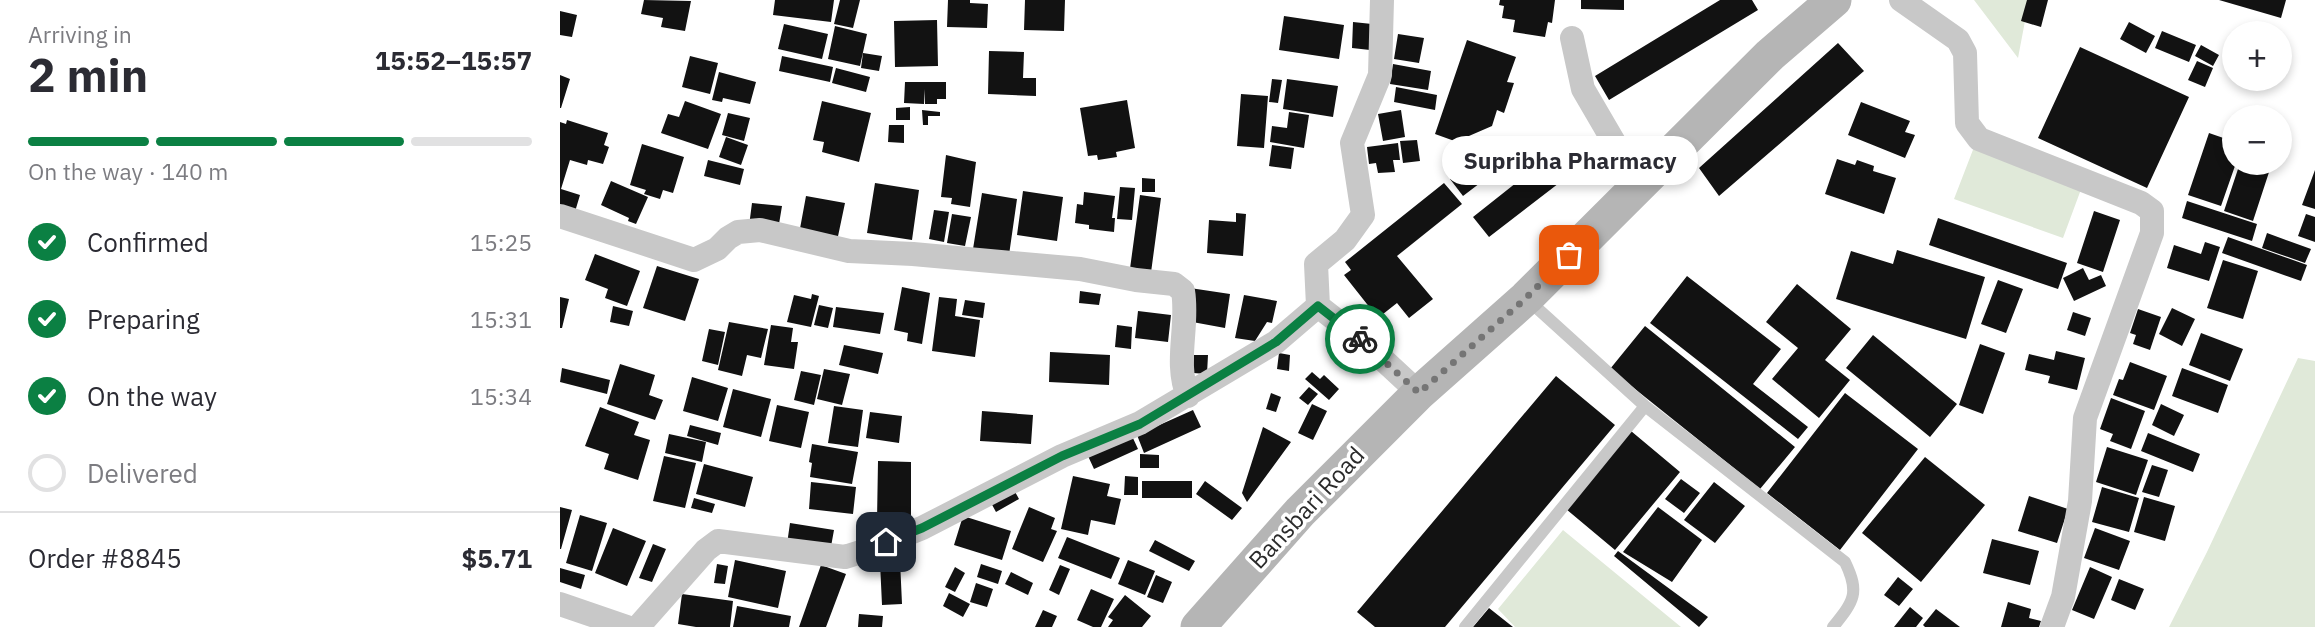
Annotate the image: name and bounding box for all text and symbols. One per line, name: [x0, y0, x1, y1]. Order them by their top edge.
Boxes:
text: Arriving in: [28, 19, 132, 49]
map controls: [2222, 21, 2292, 175]
button: +: [2222, 21, 2292, 91]
text: 15:52–15:57: [375, 43, 532, 77]
text: 2 min: [28, 45, 148, 105]
button: −: [2222, 105, 2292, 175]
callout: Supribha Pharmacy: [1441, 136, 1697, 185]
text: Supribha Pharmacy: [1463, 145, 1677, 175]
text: On the way · 140 m: [28, 156, 228, 186]
icon: check: [28, 223, 66, 261]
text: Confirmed: [87, 225, 209, 259]
pin: [1539, 225, 1599, 285]
text: 15:25: [470, 227, 532, 257]
icon: bag: [1550, 236, 1588, 274]
icon: check: [28, 300, 66, 338]
text: Preparing: [87, 302, 200, 336]
text: 15:31: [470, 304, 532, 334]
courier: [1325, 304, 1395, 374]
icon: bike: [1341, 320, 1379, 358]
icon: check: [28, 377, 66, 415]
text: On the way: [87, 379, 217, 413]
text: 15:34: [470, 381, 532, 411]
street label: Bansbari Road: [1241, 439, 1371, 575]
text: Delivered: [87, 456, 198, 490]
pin: [856, 512, 916, 572]
icon: home: [867, 523, 905, 561]
text: Order #8845: [28, 541, 182, 575]
text: $5.71: [462, 541, 532, 575]

